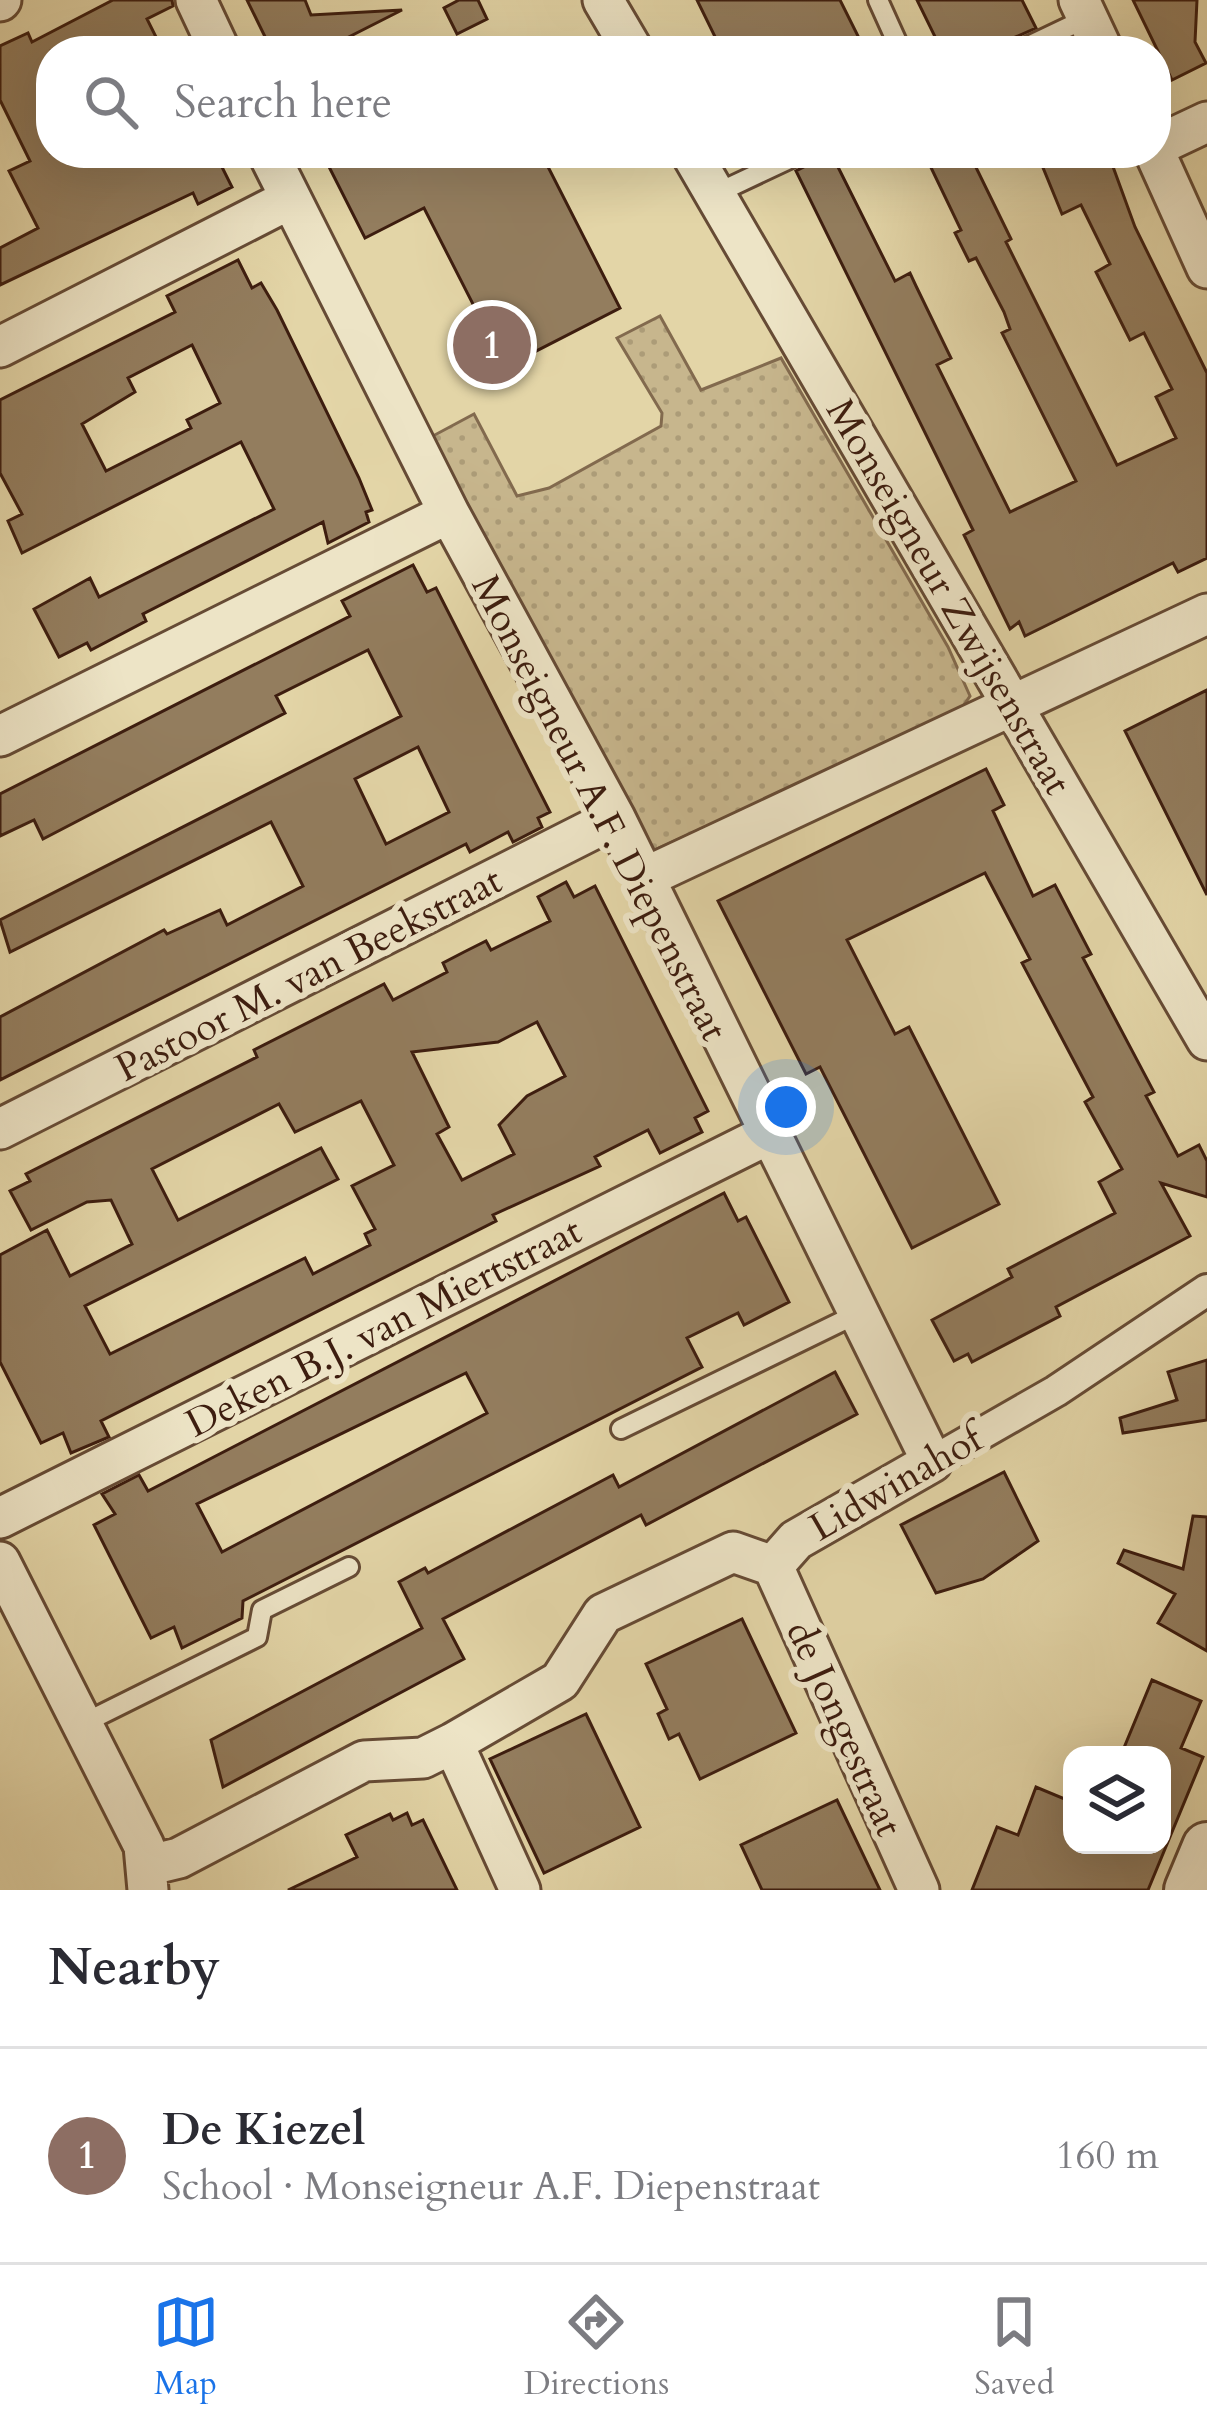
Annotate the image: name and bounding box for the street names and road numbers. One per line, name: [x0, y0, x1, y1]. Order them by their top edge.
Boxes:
street label: Monseigneur Zwijsenstraat: [813, 389, 1084, 804]
street label: Monseigneur A.F. Diepenstraat: [459, 566, 741, 1050]
street label: Pastoor M. van Beekstraat: [106, 854, 511, 1095]
street label: Deken B.J. van Miertstraat: [177, 1204, 591, 1450]
street label: Lidwinahof: [800, 1410, 997, 1554]
street label: de Jongestraat: [774, 1613, 916, 1845]

